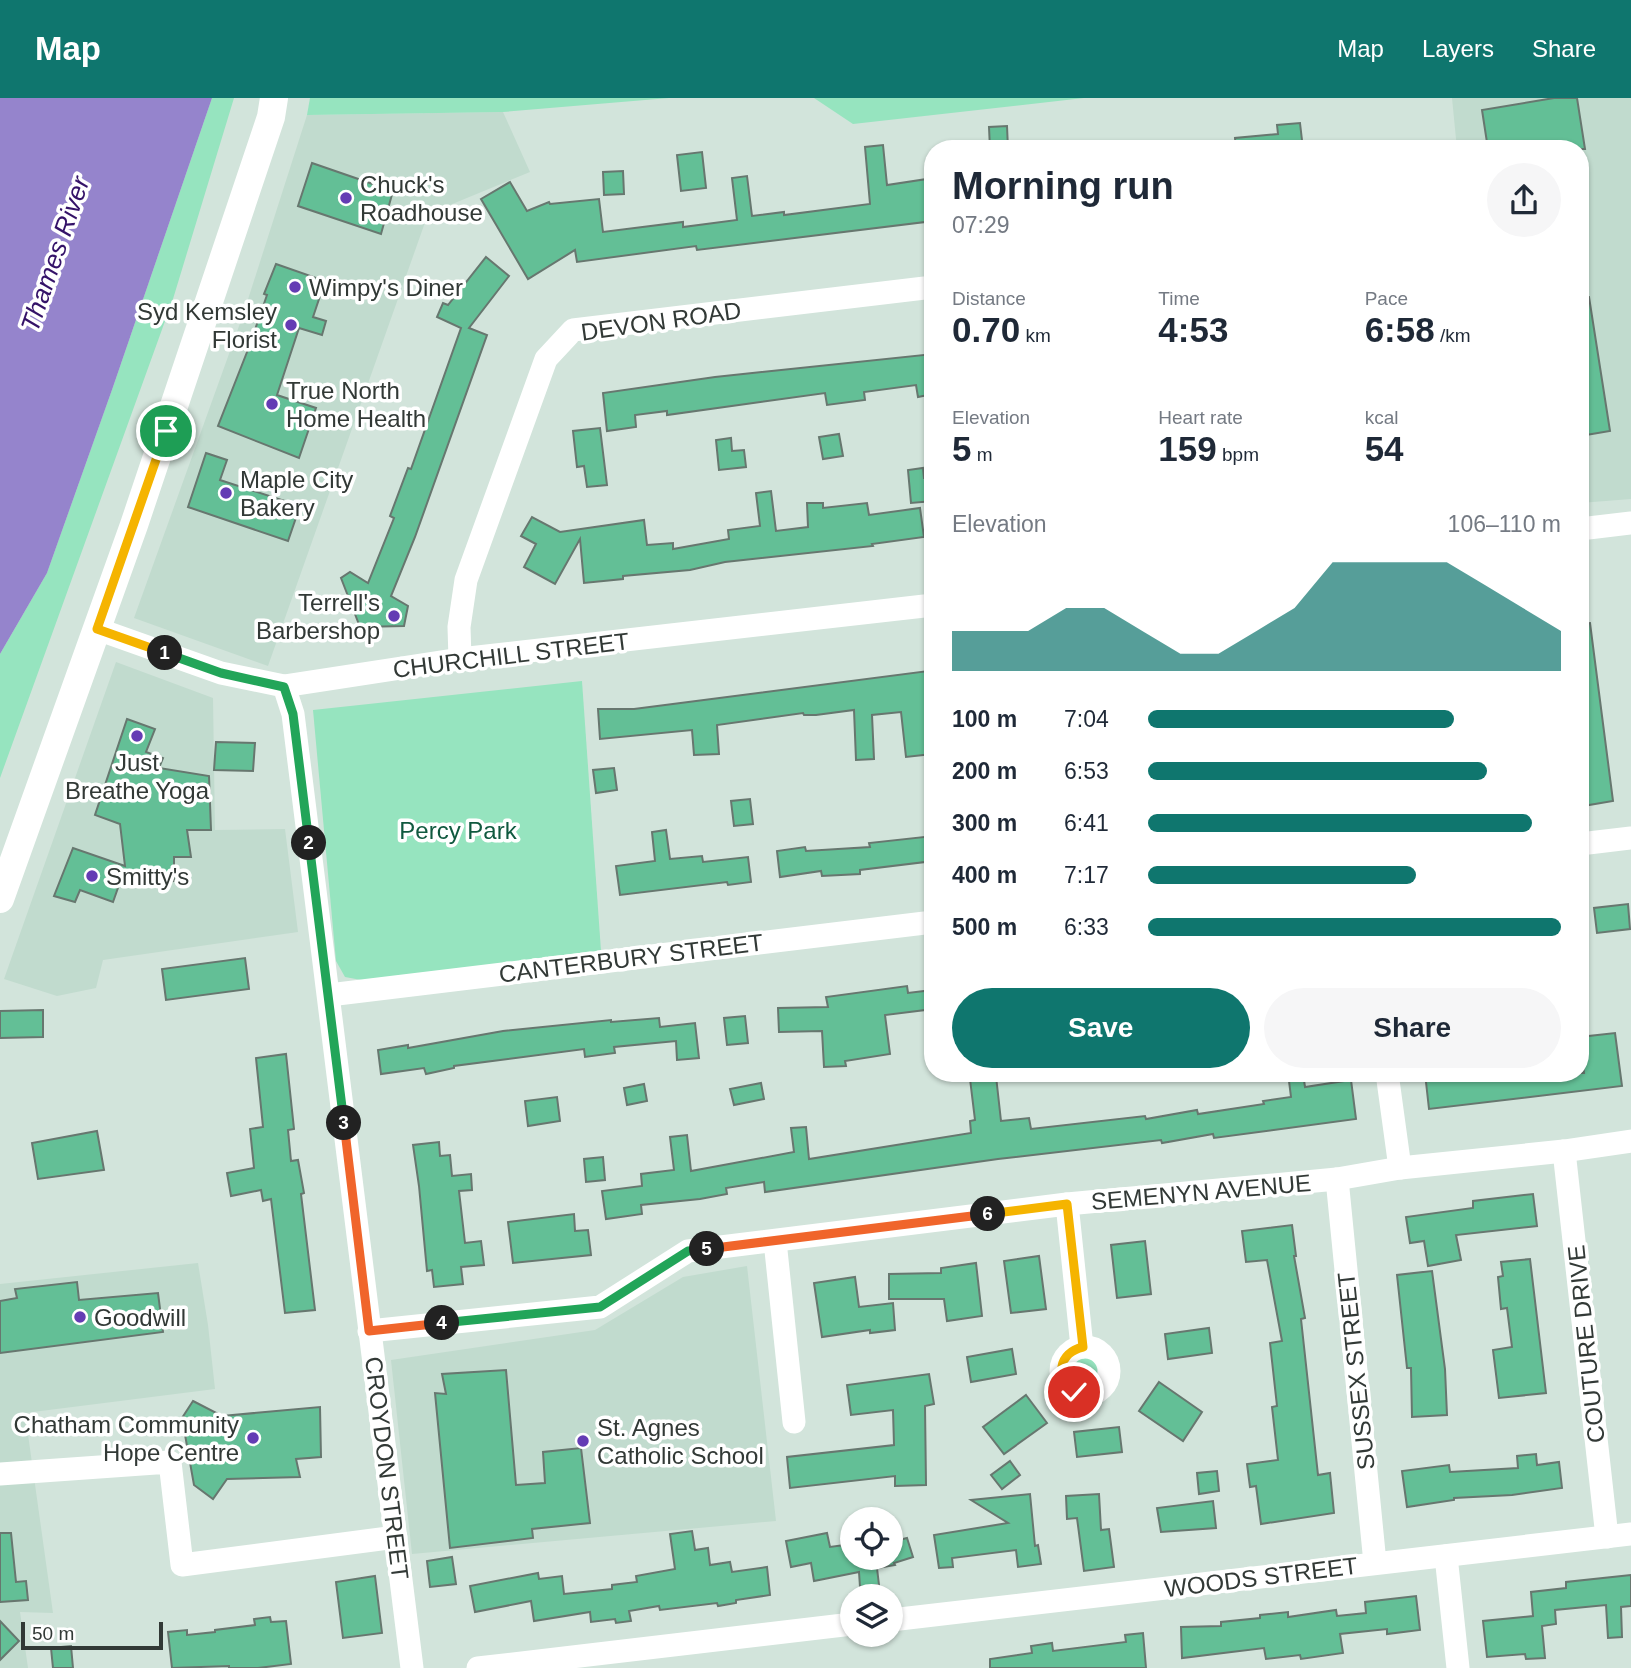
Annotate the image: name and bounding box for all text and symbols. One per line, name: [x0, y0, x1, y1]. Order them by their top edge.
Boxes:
text: Map: [35, 30, 101, 67]
text: Map: [1337, 35, 1384, 62]
text: Layers: [1422, 35, 1494, 62]
text: Share: [1532, 35, 1596, 62]
button: share: [1487, 163, 1561, 237]
text: Morning run: [952, 165, 1174, 207]
water label: Thames River: [14, 171, 96, 335]
place label: Chuck's Roadhouse: [360, 171, 483, 226]
marker: Chuck's Roadhouse: [338, 190, 354, 206]
text: 07:29: [952, 212, 1010, 238]
place label: Wimpy's Diner: [309, 274, 463, 301]
marker: Wimpy's Diner: [287, 279, 303, 295]
text: Distance: [952, 288, 1026, 309]
text: Time: [1158, 288, 1200, 309]
text: Pace: [1365, 288, 1408, 309]
street label: DEVON ROAD: [579, 296, 743, 346]
place label: Syd Kemsley Florist: [137, 298, 277, 353]
text: 0.70: [952, 310, 1020, 349]
text: 4:53: [1158, 310, 1228, 349]
text: 6:58: [1365, 310, 1435, 349]
marker: Syd Kemsley Florist: [283, 317, 299, 333]
text: km: [1020, 325, 1051, 346]
text: /km: [1435, 325, 1471, 346]
place label: True North Home Health: [286, 377, 426, 432]
marker: True North Home Health: [264, 396, 280, 412]
pin: [136, 401, 196, 461]
text: Elevation: [952, 407, 1030, 428]
text: Heart rate: [1158, 407, 1243, 428]
text: kcal: [1365, 407, 1398, 428]
icon: arrive: [147, 412, 185, 450]
text: 5: [952, 429, 971, 468]
text: 159: [1158, 429, 1217, 468]
text: 54: [1365, 429, 1404, 468]
text: m: [971, 444, 993, 465]
text: bpm: [1217, 444, 1259, 465]
place label: Maple City Bakery: [240, 466, 353, 521]
marker: Maple City Bakery: [218, 485, 234, 501]
text: Elevation: [952, 511, 1047, 537]
text: 106–110 m: [1448, 511, 1561, 537]
place label: Terrell's Barbershop: [256, 589, 380, 644]
marker: Terrell's Barbershop: [386, 608, 402, 624]
street label: CHURCHILL STREET: [391, 627, 631, 683]
pin: 1: [148, 636, 182, 670]
text: 1: [159, 642, 170, 663]
text: 100 m: [952, 706, 1017, 732]
text: 7:04: [1064, 706, 1109, 732]
marker: Just Breathe Yoga: [129, 728, 145, 744]
place label: Just Breathe Yoga: [65, 749, 210, 804]
text: 200 m: [952, 758, 1017, 784]
text: 6:53: [1064, 758, 1109, 784]
text: 300 m: [952, 810, 1017, 836]
text: 6:41: [1064, 810, 1109, 836]
park label: Percy Park: [399, 817, 518, 844]
pin: 2: [292, 826, 326, 860]
text: 2: [303, 832, 314, 853]
text: 400 m: [952, 862, 1017, 888]
text: 7:17: [1064, 862, 1109, 888]
place label: Smitty's: [106, 863, 189, 890]
marker: Smitty's: [84, 868, 100, 884]
text: 500 m: [952, 914, 1017, 940]
text: 6:33: [1064, 914, 1109, 940]
street label: CANTERBURY STREET: [497, 928, 765, 988]
button: Save: [952, 988, 1250, 1068]
button: Share: [1264, 988, 1561, 1068]
pin: 3: [326, 1105, 362, 1140]
text: 3: [338, 1112, 349, 1133]
street label: SEMENYN AVENUE: [1090, 1169, 1312, 1215]
pin: 6: [970, 1196, 1006, 1232]
text: 6: [982, 1203, 993, 1224]
pin: 5: [690, 1232, 724, 1266]
text: 5: [701, 1238, 712, 1259]
street label: COUTURE DRIVE: [1562, 1244, 1610, 1444]
street label: SUSSEX STREET: [1332, 1270, 1380, 1471]
place label: Goodwill: [94, 1304, 186, 1331]
pin: 4: [424, 1306, 460, 1340]
marker: Goodwill: [72, 1309, 88, 1325]
text: 4: [436, 1312, 447, 1333]
street label: CROYDON STREET: [360, 1355, 414, 1581]
pin: [1044, 1362, 1104, 1422]
icon: check: [1055, 1373, 1093, 1411]
place label: Chatham Community Hope Centre: [14, 1411, 239, 1466]
place label: St. Agnes Catholic School: [597, 1414, 764, 1469]
marker: Chatham Community Hope Centre: [245, 1430, 261, 1446]
marker: St. Agnes Catholic School: [575, 1433, 591, 1449]
map controls: [840, 1507, 903, 1647]
button: locate: [840, 1507, 903, 1570]
street label: WOODS STREET: [1163, 1552, 1360, 1602]
button: layers: [840, 1584, 903, 1647]
scale bar: [21, 1619, 163, 1651]
text: 50 m: [32, 1623, 74, 1644]

